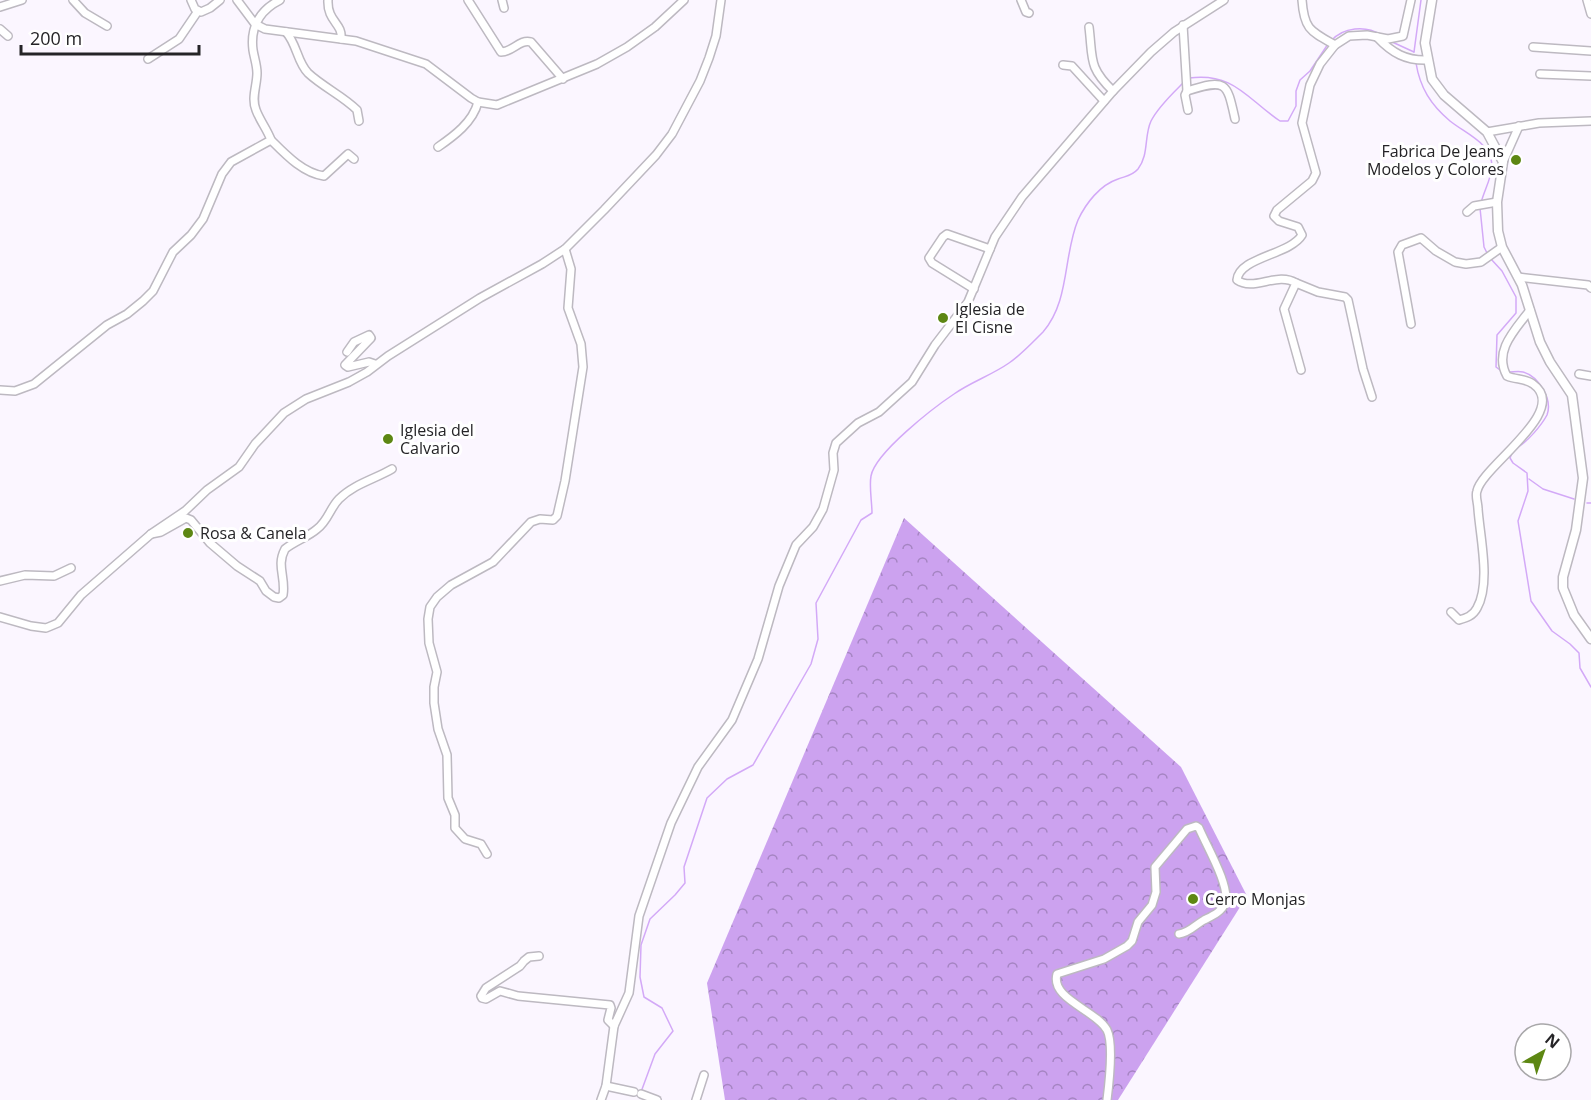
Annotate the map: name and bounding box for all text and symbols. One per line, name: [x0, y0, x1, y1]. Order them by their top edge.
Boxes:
scale bar: [21, 18, 200, 56]
text: 200 m: [30, 26, 82, 50]
place label: Fabrica De Jeans Modelos y Colores: [1367, 140, 1504, 180]
marker: Fabrica De Jeans Modelos y Colores: [1509, 153, 1523, 167]
place label: Iglesia de El Cisne: [955, 298, 1025, 338]
marker: Iglesia de El Cisne: [936, 311, 950, 325]
place label: Iglesia del Calvario: [400, 419, 474, 459]
marker: Iglesia del Calvario: [381, 432, 395, 446]
place label: Rosa & Canela: [200, 522, 307, 544]
marker: Rosa & Canela: [181, 526, 195, 540]
place label: Cerro Monjas: [1205, 888, 1305, 910]
marker: Cerro Monjas: [1186, 892, 1200, 906]
north arrow: [1513, 1022, 1573, 1082]
text: N: [1541, 1028, 1565, 1053]

